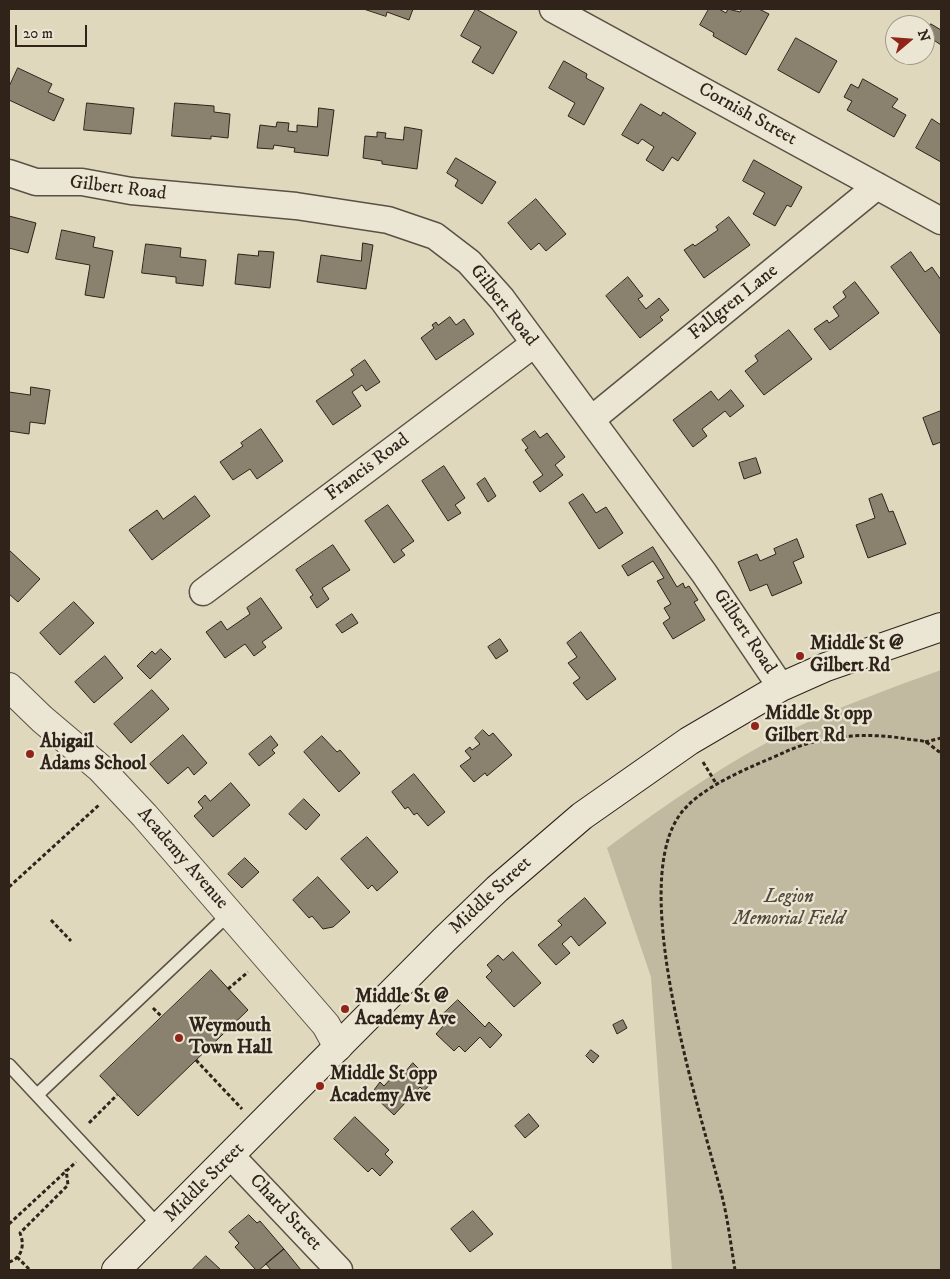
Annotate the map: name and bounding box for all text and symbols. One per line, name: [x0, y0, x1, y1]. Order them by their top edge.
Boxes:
scale bar: [18, 15, 90, 47]
north arrow: [885, 15, 935, 65]
text: 20 m: [23, 24, 53, 43]
text: N: [913, 27, 934, 44]
street label: Cornish Street: [694, 79, 800, 151]
street label: Gilbert Road: [68, 172, 168, 206]
street label: Fallgren Lane: [685, 260, 783, 346]
street label: Gilbert Road: [464, 261, 542, 351]
street label: Francis Road: [322, 429, 414, 507]
street label: Gilbert Road: [707, 585, 781, 679]
place label: Middle St @ Gilbert Rd: [810, 634, 903, 678]
marker: Middle St @ Gilbert Rd: [794, 650, 806, 662]
place label: Middle St opp Gilbert Rd: [765, 704, 872, 748]
marker: Middle St opp Gilbert Rd: [749, 720, 761, 732]
place label: Abigail Adams School: [40, 732, 147, 776]
marker: Abigail Adams School: [24, 748, 36, 760]
street label: Academy Avenue: [132, 803, 232, 915]
street label: Middle Street: [445, 852, 537, 940]
park label: Legion Memorial Field: [733, 887, 845, 931]
place label: Middle St @ Academy Ave: [355, 987, 456, 1031]
marker: Middle St @ Academy Ave: [339, 1003, 351, 1015]
place label: Weymouth Town Hall: [189, 1016, 272, 1060]
marker: Weymouth Town Hall: [173, 1032, 185, 1044]
place label: Middle St opp Academy Ave: [330, 1064, 437, 1108]
marker: Middle St opp Academy Ave: [314, 1080, 326, 1092]
street label: Middle Street: [160, 1138, 250, 1228]
street label: Chard Street: [244, 1170, 326, 1256]

